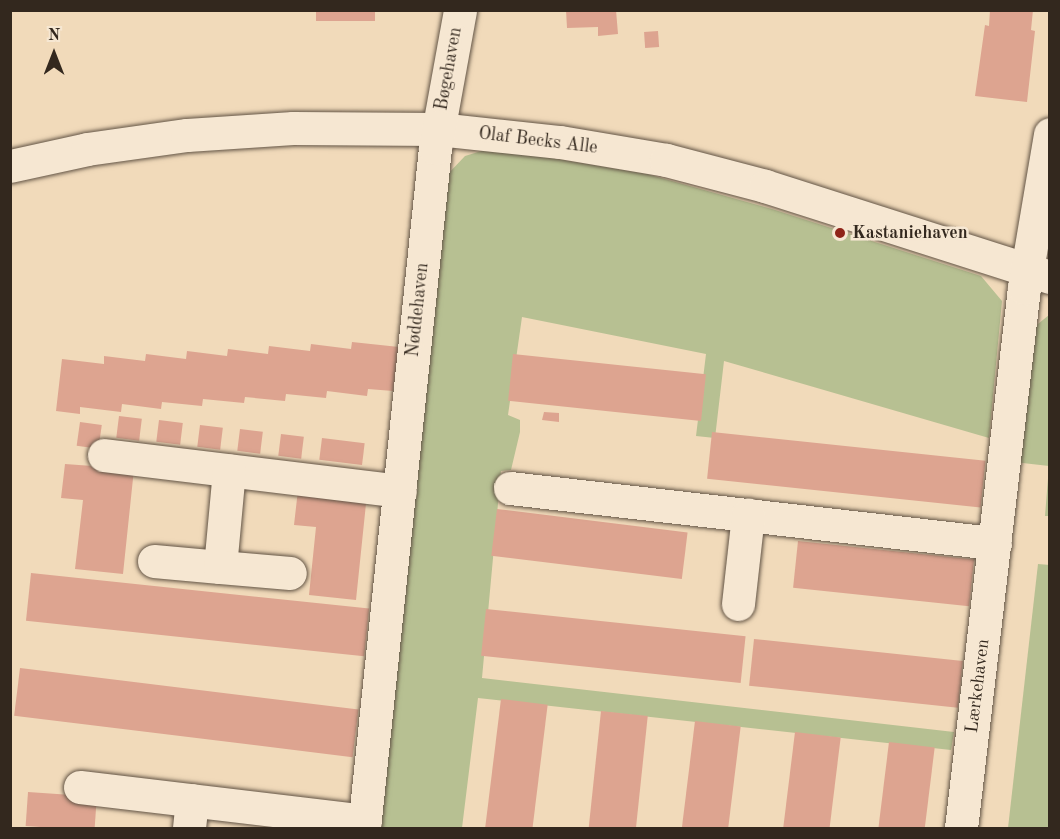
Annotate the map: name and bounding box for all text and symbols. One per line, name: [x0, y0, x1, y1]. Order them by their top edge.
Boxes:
north arrow: [24, 24, 84, 84]
street label: Bøgehaven: [431, 26, 467, 112]
text: N: [48, 28, 60, 44]
street label: Olaf Becks Alle: [477, 123, 599, 159]
place label: Kastaniehaven: [852, 222, 968, 244]
marker: Kastaniehaven: [833, 226, 847, 240]
street label: Nøddehaven: [402, 262, 434, 358]
street label: Lærkehaven: [962, 638, 994, 734]

